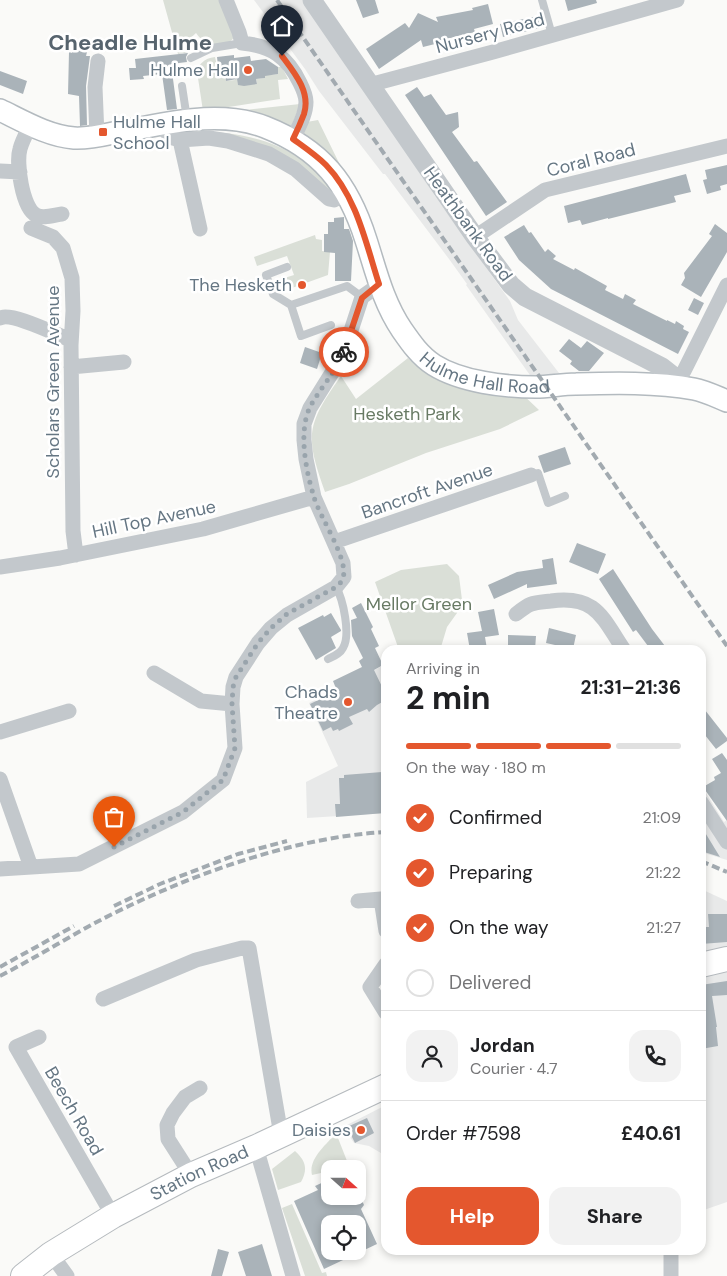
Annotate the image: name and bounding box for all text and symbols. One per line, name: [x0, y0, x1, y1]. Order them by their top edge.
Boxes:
pin: [261, 5, 303, 56]
street label: Nursery Road: [433, 7, 547, 59]
icon: home: [268, 12, 296, 40]
district label: Cheadle Hulme: [48, 28, 212, 57]
place label: Hulme Hall: [150, 58, 238, 82]
marker: Hulme Hall: [242, 64, 254, 76]
place label: Hulme Hall School: [113, 110, 201, 155]
marker: Hulme Hall School: [97, 126, 109, 138]
street label: Coral Road: [544, 137, 638, 183]
street label: Heathbank Road: [418, 162, 518, 286]
place label: The Hesketh: [189, 273, 292, 297]
marker: The Hesketh: [296, 279, 308, 291]
street label: Scholars Green Avenue: [41, 286, 65, 478]
courier: [319, 327, 369, 377]
icon: bike: [330, 338, 358, 366]
street label: Hulme Hall Road: [414, 346, 551, 399]
park label: Hesketh Park: [353, 402, 461, 426]
street label: Bancroft Avenue: [358, 457, 496, 525]
street label: Hill Top Avenue: [90, 494, 218, 544]
park label: Mellor Green: [366, 592, 472, 616]
text: Arriving in: [406, 658, 480, 679]
text: 21:31–21:36: [581, 675, 681, 700]
text: 2 min: [406, 677, 491, 719]
place label: Chads Theatre: [274, 680, 338, 725]
marker: Chads Theatre: [342, 696, 354, 708]
text: On the way · 180 m: [406, 757, 546, 778]
pin: [93, 796, 135, 847]
icon: bag: [100, 803, 128, 831]
icon: check: [406, 804, 434, 832]
text: Confirmed: [449, 805, 542, 830]
text: 21:09: [643, 807, 681, 828]
icon: check: [406, 859, 434, 887]
text: Preparing: [449, 860, 533, 885]
text: 21:22: [645, 862, 681, 883]
icon: check: [406, 914, 434, 942]
text: On the way: [449, 915, 549, 940]
text: 21:27: [646, 917, 681, 938]
text: Delivered: [449, 970, 531, 995]
button: person: [406, 1030, 458, 1082]
button: phone: [629, 1030, 681, 1082]
text: Jordan: [470, 1033, 535, 1058]
text: Courier · 4.7: [470, 1058, 558, 1079]
street label: Beech Road: [39, 1062, 109, 1160]
place label: Daisies: [292, 1118, 351, 1142]
text: Order #7598: [406, 1121, 521, 1146]
text: £40.61: [621, 1121, 681, 1146]
marker: Daisies: [355, 1124, 367, 1136]
street label: Station Road: [146, 1140, 252, 1206]
north arrow: [321, 1160, 366, 1205]
map controls: [321, 1160, 366, 1260]
button: Help: [406, 1187, 539, 1245]
button: Share: [549, 1187, 681, 1245]
button: locate: [321, 1215, 366, 1260]

